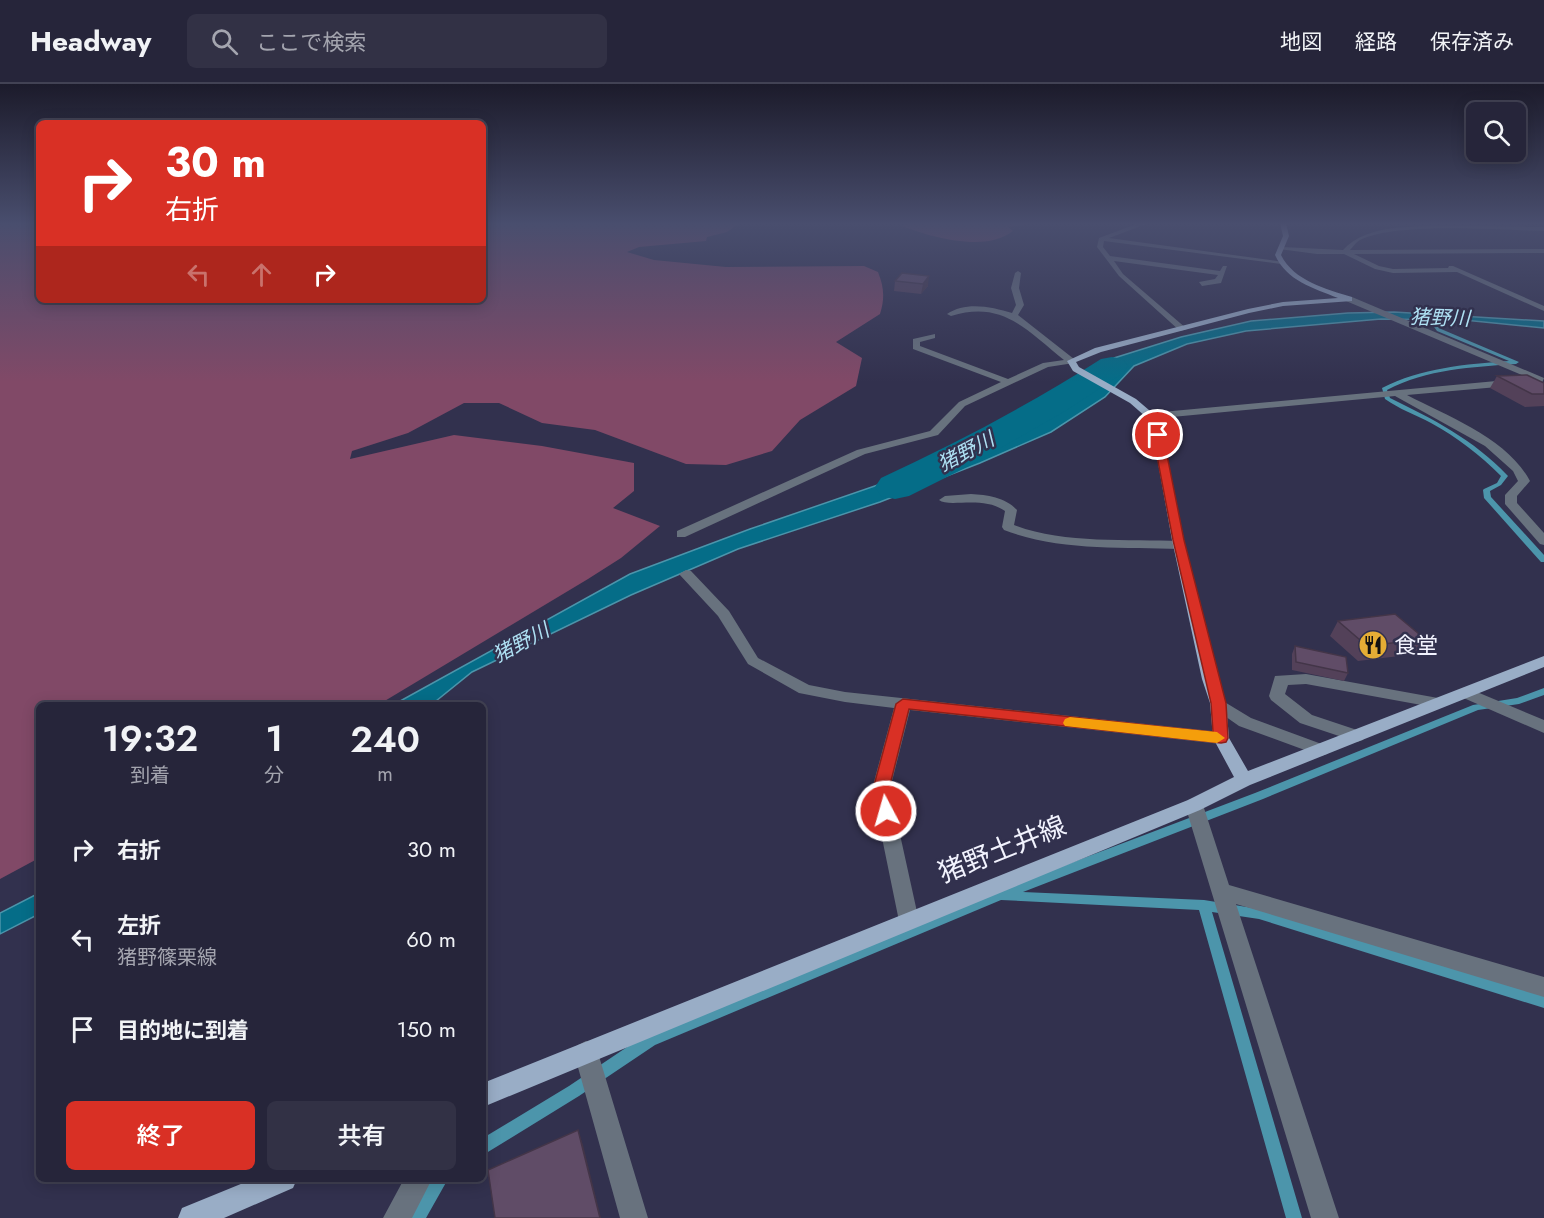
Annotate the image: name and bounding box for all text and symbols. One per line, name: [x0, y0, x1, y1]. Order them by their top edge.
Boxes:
search box: [187, 14, 607, 68]
text: Headway: [30, 21, 151, 62]
icon: search: [208, 25, 241, 58]
text: ここで検索: [256, 26, 366, 58]
text: 地図: [1280, 27, 1322, 57]
text: 経路: [1355, 27, 1397, 57]
text: 保存済み: [1430, 27, 1514, 57]
map controls: [1466, 102, 1526, 162]
button: search: [1466, 102, 1526, 162]
text: 30 m: [165, 132, 266, 193]
icon: right: [66, 144, 144, 222]
text: 右折: [165, 190, 219, 229]
icon: left: [182, 258, 215, 291]
icon: ahead: [245, 258, 278, 291]
icon: right: [308, 258, 341, 291]
water label: 猪野川: [1410, 302, 1472, 334]
pin: [1132, 409, 1183, 460]
icon: arrive: [1141, 418, 1174, 451]
water label: 猪野川: [933, 424, 1001, 479]
water label: 猪野川: [488, 615, 556, 670]
restaurant icon: 食堂: [1357, 629, 1389, 661]
place label: 食堂: [1394, 629, 1438, 661]
text: 19:32: [102, 712, 198, 764]
text: 1: [265, 712, 283, 764]
text: 240: [350, 713, 420, 765]
text: m: [377, 760, 393, 789]
text: 到着: [130, 761, 170, 790]
text: 分: [264, 761, 284, 790]
position arrow: [854, 779, 918, 843]
street label: 猪野土井線: [932, 806, 1072, 892]
icon: right: [66, 833, 99, 866]
text: 30 m: [407, 833, 456, 865]
text: 右折: [117, 834, 161, 866]
text: 左折: [117, 909, 161, 941]
icon: left: [66, 923, 99, 956]
text: 60 m: [406, 923, 456, 955]
text: 猪野篠栗線: [117, 943, 217, 972]
icon: arrive: [66, 1013, 99, 1046]
text: 150 m: [397, 1013, 456, 1045]
text: 目的地に到着: [117, 1014, 249, 1046]
button: 終了: [66, 1101, 255, 1170]
button: 共有: [267, 1101, 456, 1170]

